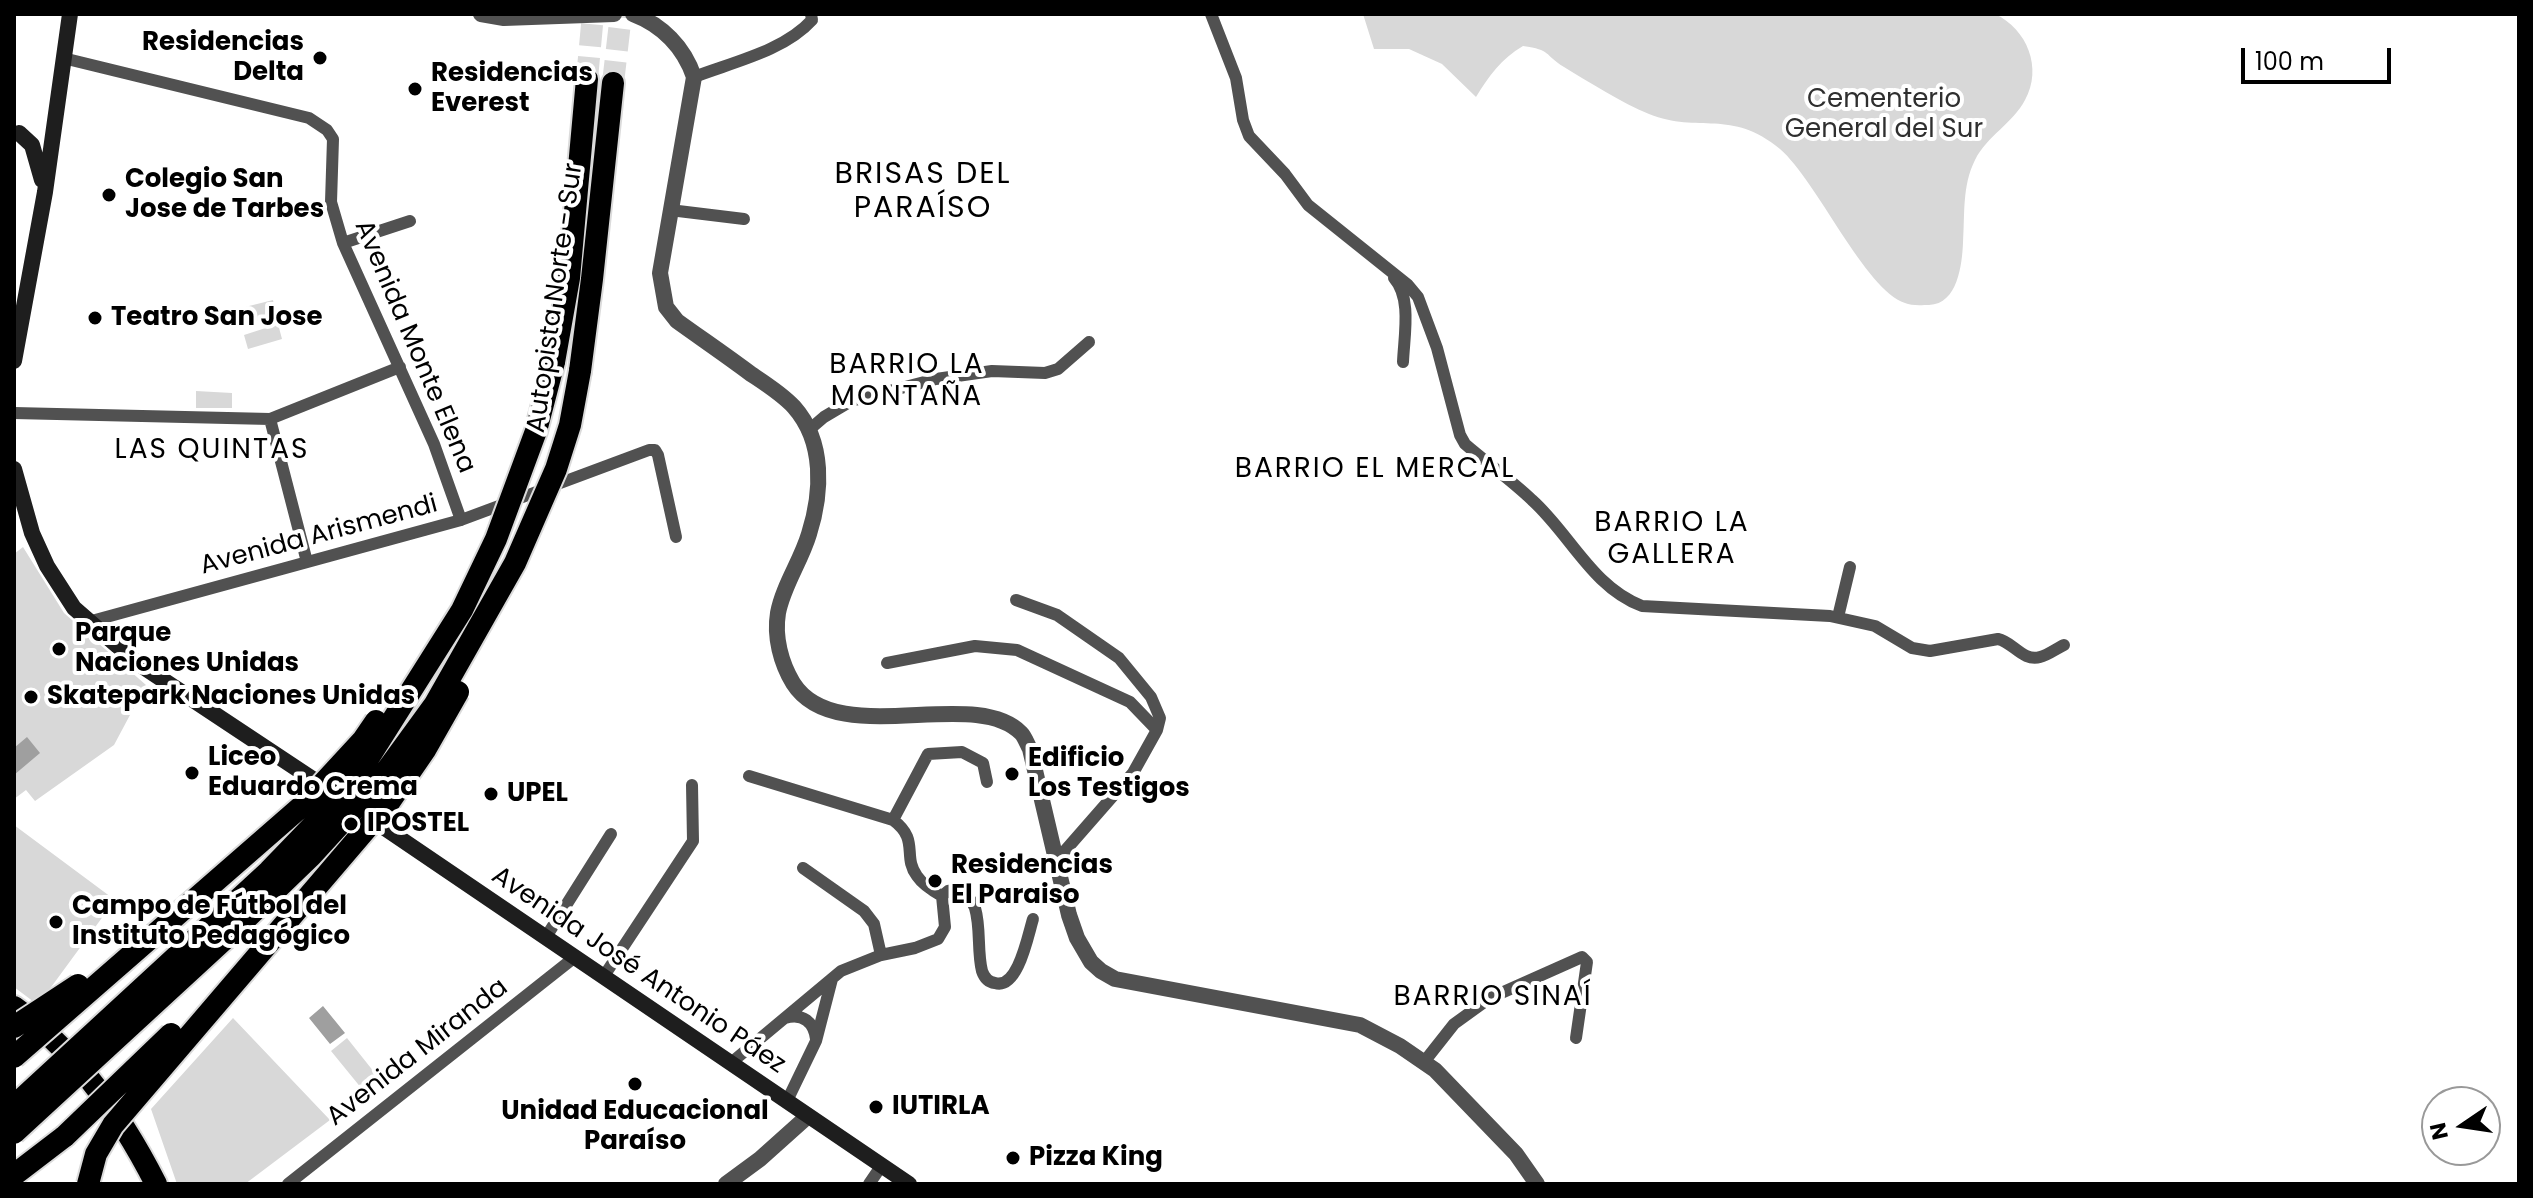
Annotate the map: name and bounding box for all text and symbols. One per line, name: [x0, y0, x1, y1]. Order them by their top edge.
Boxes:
place label: Residencias Delta: [142, 27, 304, 88]
scale bar: [2245, 32, 2395, 82]
text: 100 m: [2255, 45, 2324, 78]
marker: Residencias Delta: [311, 49, 329, 67]
place label: Residencias Everest: [431, 58, 593, 120]
marker: Residencias Everest: [406, 80, 424, 98]
park label: Cementerio General del Sur: [1785, 84, 1983, 146]
district label: BRISAS DEL PARAÍSO: [834, 157, 1012, 228]
street label: Autopista Norte - Sur: [522, 161, 590, 435]
place label: Colegio San Jose de Tarbes: [125, 164, 324, 226]
marker: Colegio San Jose de Tarbes: [100, 186, 118, 204]
street label: Avenida Monte Elena: [347, 216, 481, 478]
place label: Teatro San Jose: [111, 302, 323, 334]
marker: Teatro San Jose: [86, 309, 104, 327]
district label: BARRIO LA MONTAÑA: [829, 349, 985, 415]
district label: LAS QUINTAS: [115, 434, 309, 468]
district label: BARRIO EL MERCAL: [1235, 453, 1515, 487]
street label: Avenida Arismendi: [197, 489, 441, 583]
district label: BARRIO LA GALLERA: [1594, 507, 1750, 573]
place label: Parque Naciones Unidas: [75, 618, 299, 680]
marker: Parque Naciones Unidas: [50, 640, 68, 658]
place label: Skatepark Naciones Unidas: [47, 681, 415, 713]
marker: Skatepark Naciones Unidas: [22, 688, 40, 706]
place label: Liceo Eduardo Crema: [208, 742, 418, 804]
place label: Edificio Los Testigos: [1028, 743, 1190, 804]
marker: Liceo Eduardo Crema: [183, 764, 201, 782]
marker: Edificio Los Testigos: [1003, 765, 1021, 783]
place label: UPEL: [507, 778, 568, 810]
marker: UPEL: [482, 785, 500, 803]
place label: IPOSTEL: [367, 808, 469, 840]
marker: IPOSTEL: [342, 815, 360, 833]
place label: Residencias El Paraiso: [951, 850, 1113, 912]
street label: Avenida José Antonio Páez: [485, 861, 791, 1081]
marker: Residencias El Paraiso: [926, 872, 944, 890]
place label: Campo de Fútbol del Instituto Pedagógico: [72, 891, 350, 952]
marker: Campo de Fútbol del Instituto Pedagógico: [47, 913, 65, 931]
street label: Avenida Miranda: [321, 973, 515, 1133]
district label: BARRIO SINAÍ: [1393, 981, 1593, 1015]
marker: Unidad Educacional Paraíso: [626, 1075, 644, 1093]
north arrow: [2421, 1086, 2501, 1166]
place label: IUTIRLA: [892, 1091, 990, 1123]
place label: Unidad Educacional Paraíso: [501, 1096, 769, 1158]
marker: IUTIRLA: [867, 1098, 885, 1116]
text: N: [2422, 1120, 2456, 1143]
place label: Pizza King: [1029, 1142, 1163, 1174]
marker: Pizza King: [1004, 1149, 1022, 1167]

